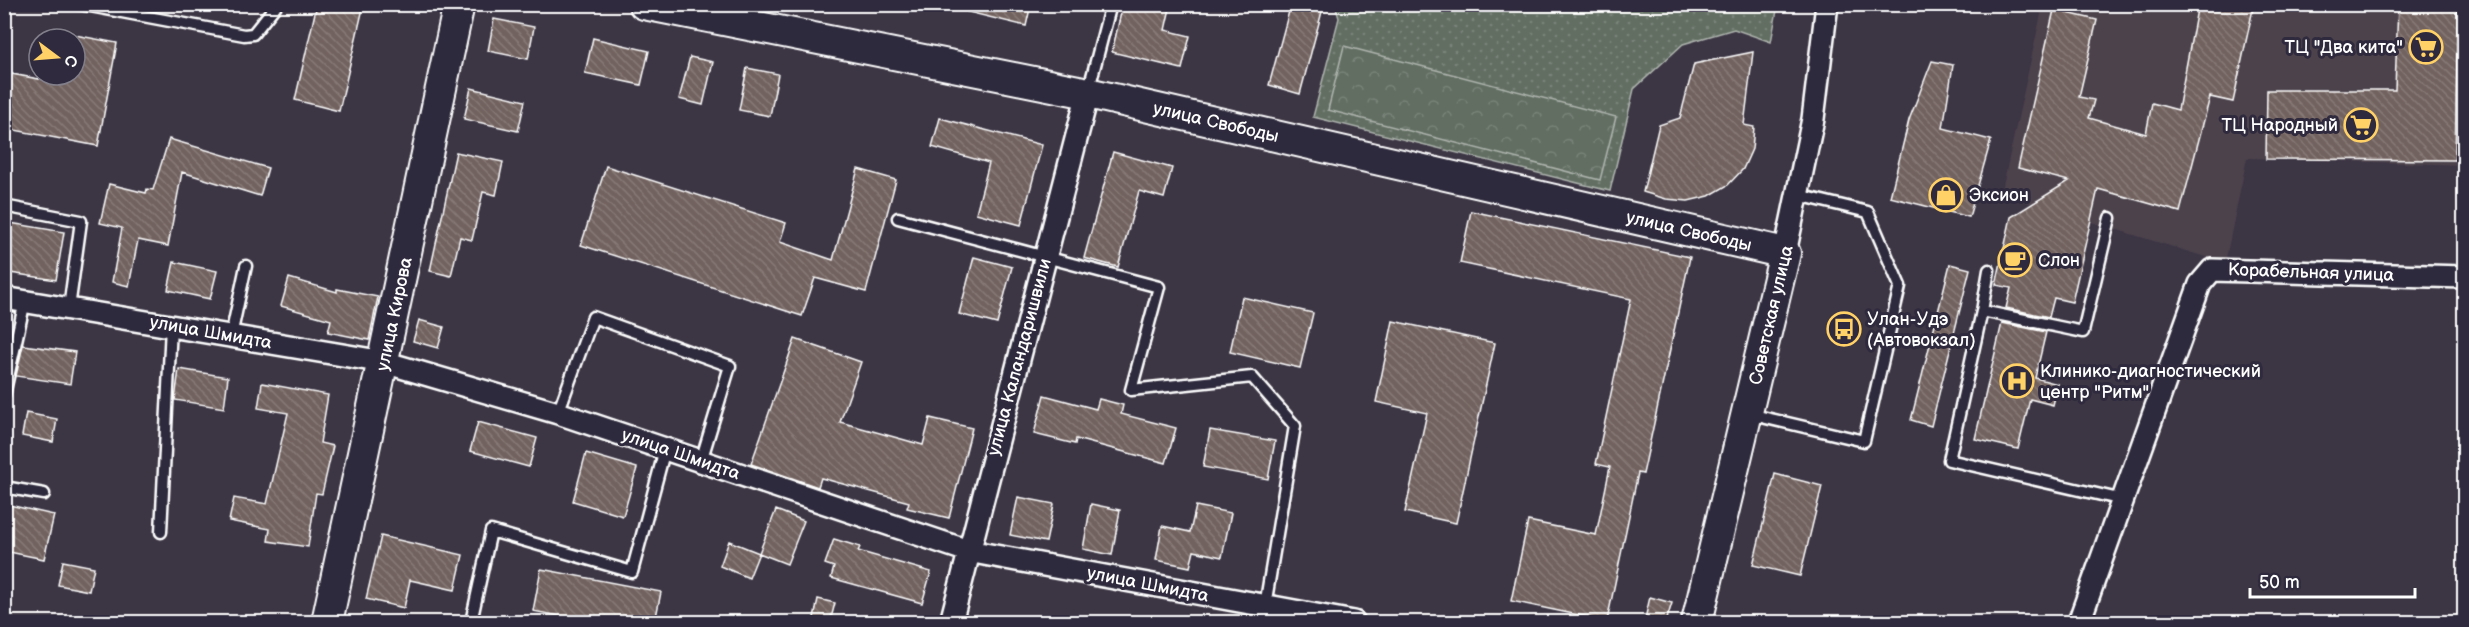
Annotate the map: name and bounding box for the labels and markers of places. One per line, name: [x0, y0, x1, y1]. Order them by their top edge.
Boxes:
supermarket icon: ТЦ "Два кита": [2408, 29, 2444, 65]
place label: ТЦ "Два кита": [2285, 37, 2403, 58]
supermarket icon: ТЦ Народный: [2343, 107, 2379, 143]
place label: ТЦ Народный: [2222, 115, 2338, 136]
shop icon: Эксион: [1928, 177, 1964, 213]
place label: Эксион: [1969, 185, 2029, 206]
cafe icon: Слон: [1997, 242, 2033, 278]
place label: Слон: [2038, 250, 2080, 271]
place label: Улан-Удэ (Автовокзал): [1867, 309, 1976, 351]
bus stop icon: Улан-Удэ (Автовокзал): [1826, 311, 1862, 347]
place label: Клинико-диагностический центр "Ритм": [2040, 361, 2261, 403]
hospital icon: Клинико-диагностический центр "Ритм": [1999, 363, 2035, 399]

